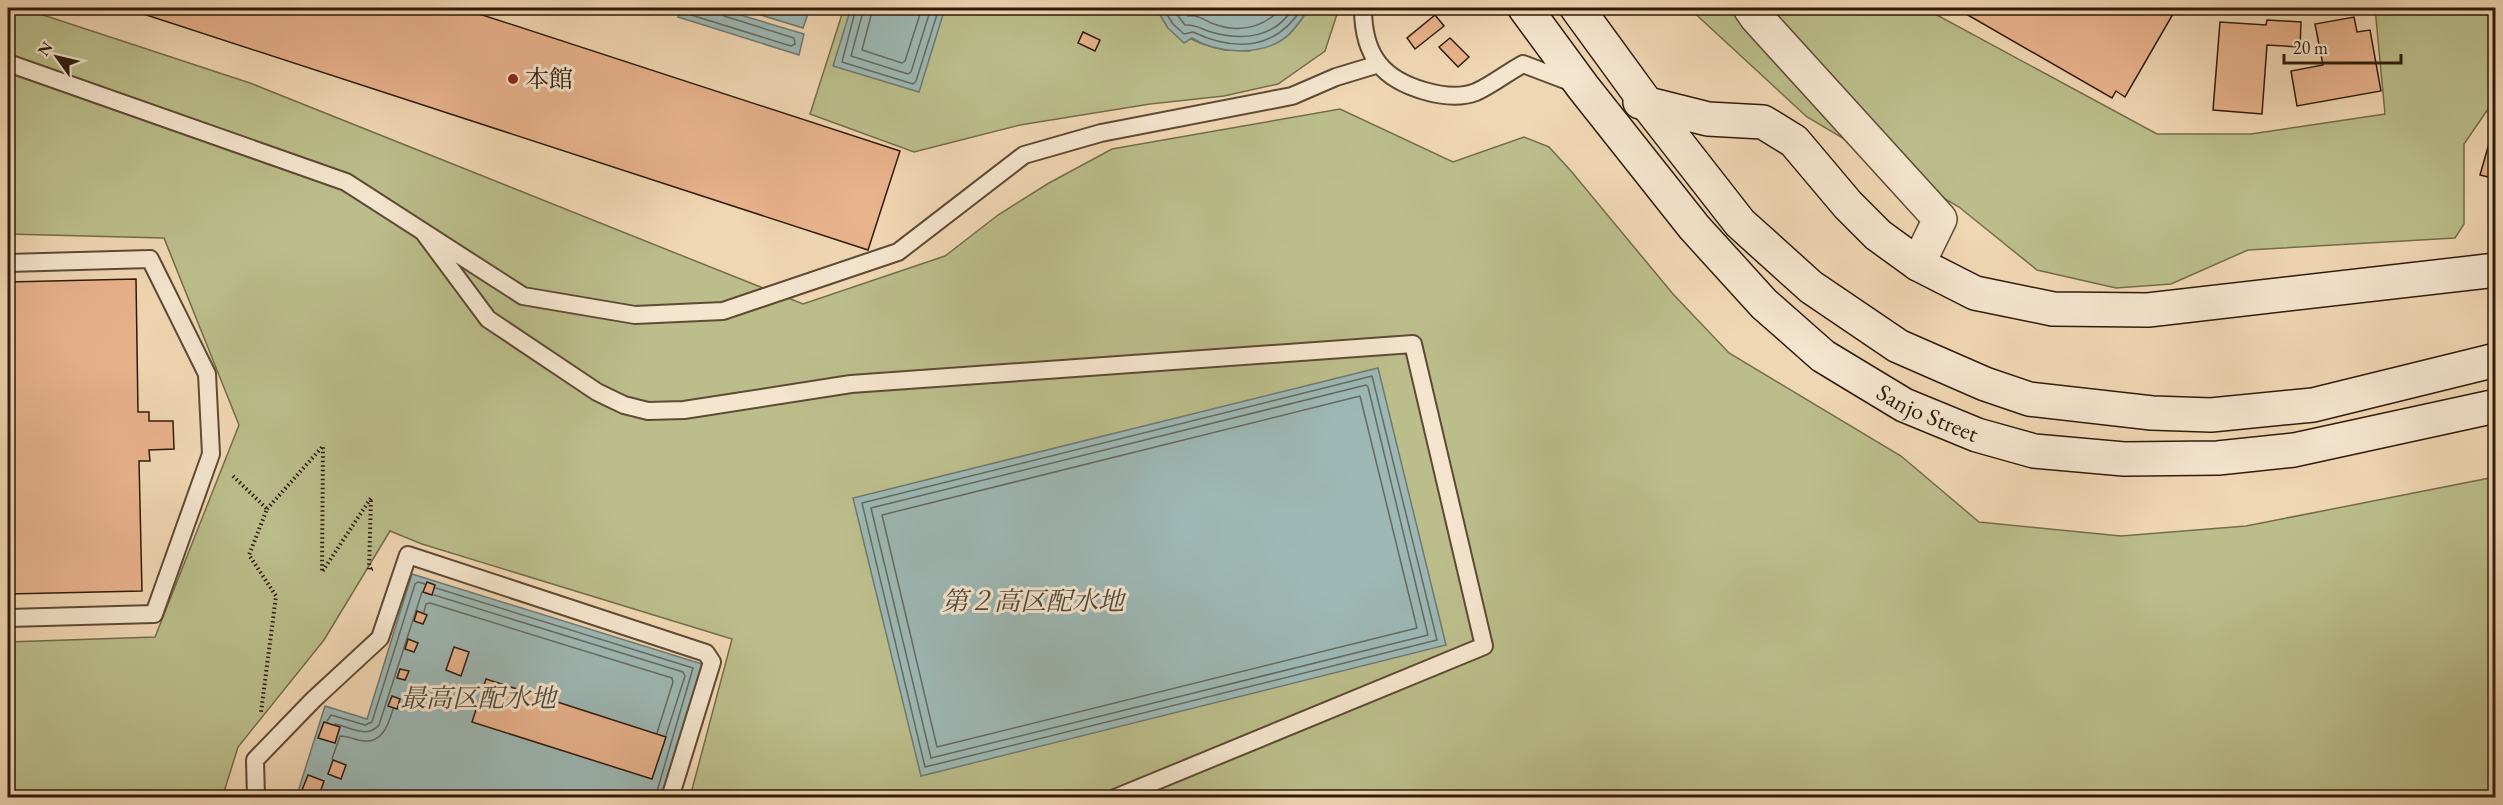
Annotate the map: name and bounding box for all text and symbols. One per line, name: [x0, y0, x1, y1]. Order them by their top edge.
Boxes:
north arrow: [27, 27, 87, 87]
scale bar: [2284, 27, 2401, 65]
text: 20 m: [2293, 36, 2328, 59]
text: N: [33, 38, 57, 60]
place label: 本館: [525, 63, 573, 94]
marker: 本館: [506, 72, 520, 86]
street label: Sanjo Street: [1871, 376, 1984, 449]
water label: 第２高区配水地: [942, 584, 1127, 618]
water label: 最高区配水地: [400, 681, 559, 715]

